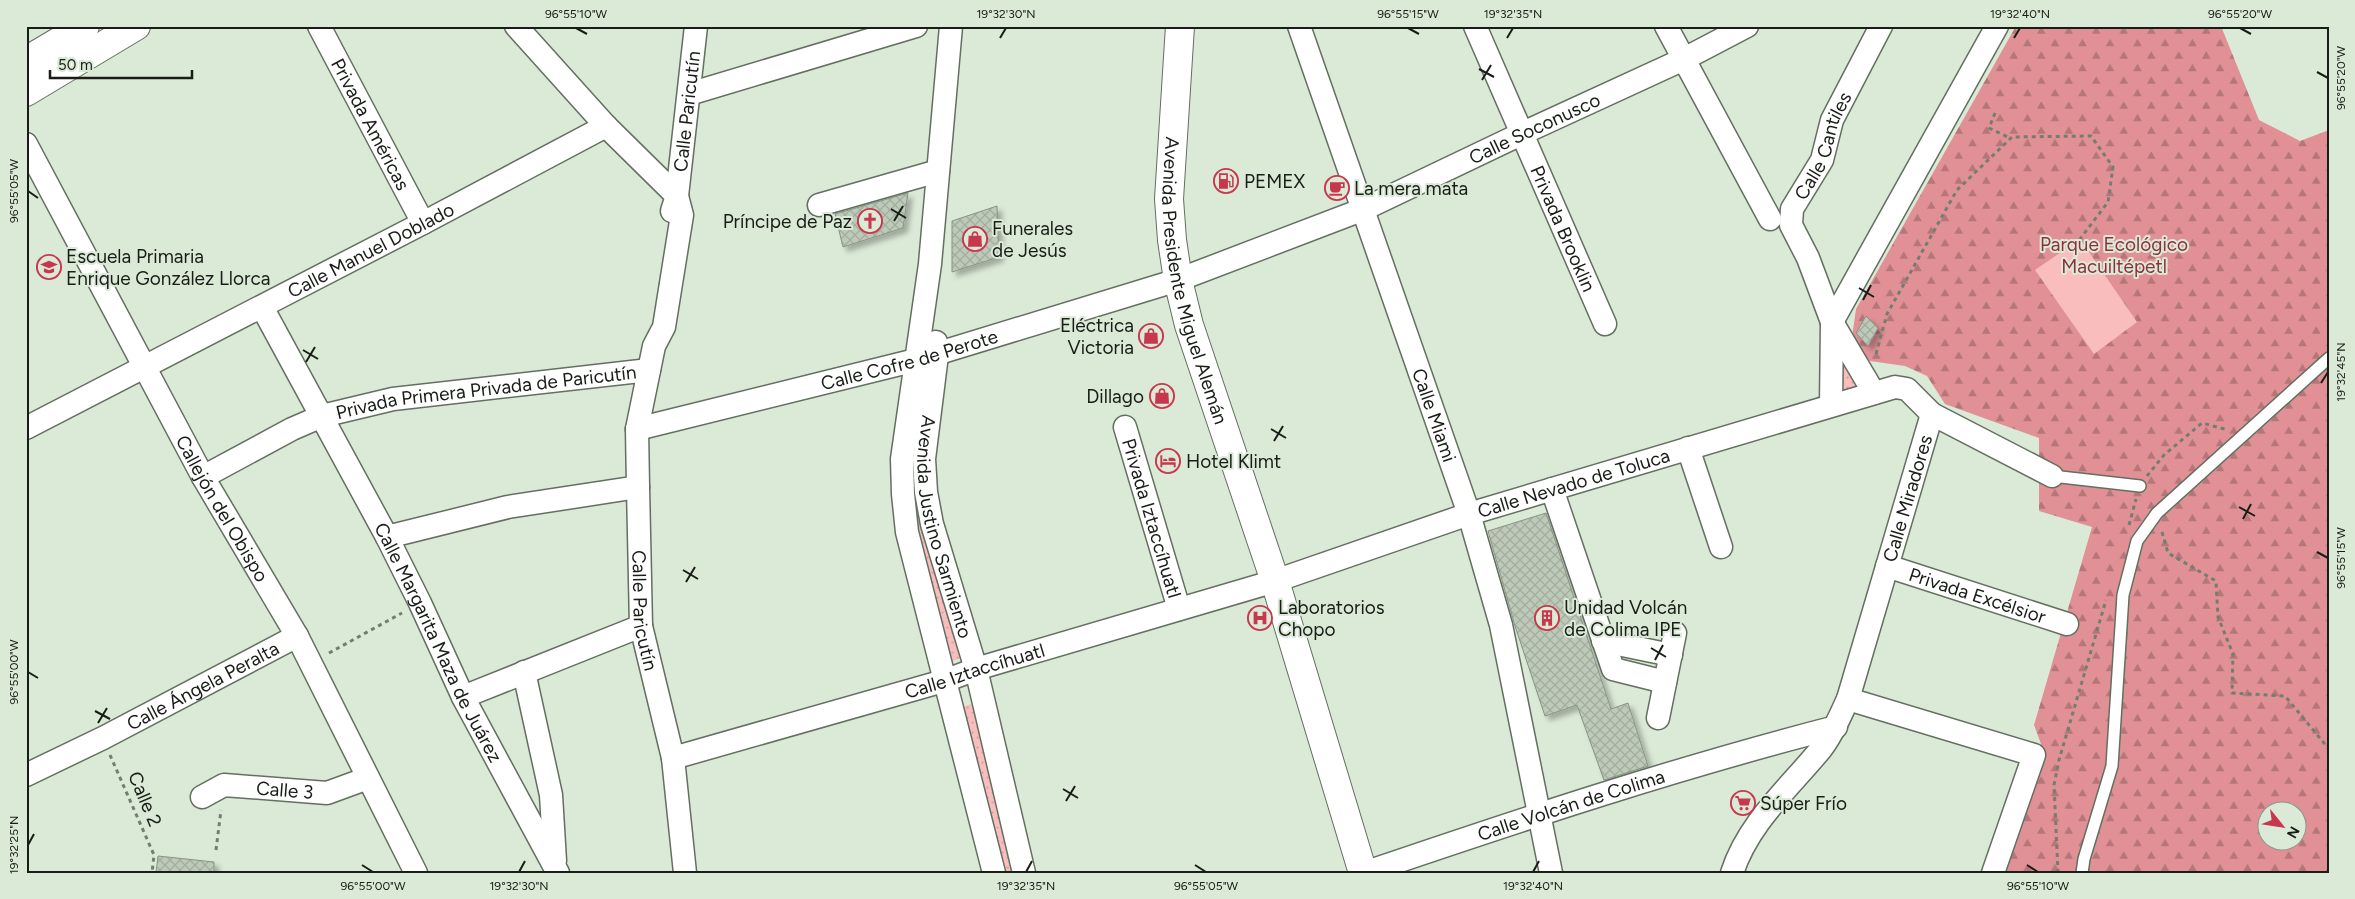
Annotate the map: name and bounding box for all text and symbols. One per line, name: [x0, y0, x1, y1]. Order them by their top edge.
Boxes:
text: 96°55'10"W: [545, 7, 608, 21]
text: 19°32'30"N: [976, 7, 1036, 21]
text: 96°55'15"W: [1377, 7, 1439, 21]
text: 19°32'35"N: [1484, 7, 1542, 21]
text: 19°32'40"N: [1990, 7, 2050, 21]
text: 96°55'20"W: [2208, 7, 2272, 21]
text: 96°55'20"W: [2334, 46, 2348, 110]
scale bar: [50, 48, 192, 80]
street label: Calle Paricutín: [668, 50, 705, 173]
street label: Privada Américas: [327, 54, 415, 194]
text: 50 m: [58, 56, 93, 74]
street label: Calle Soconusco: [1465, 88, 1604, 169]
street label: Calle Cantiles: [1789, 88, 1856, 204]
street label: Avenida Presidente Miguel Alemán: [1157, 136, 1233, 427]
text: 96°55'05"W: [7, 158, 21, 223]
street label: Privada Brooklin: [1526, 162, 1601, 295]
fuel station icon: PEMEX: [1213, 168, 1239, 194]
place label: PEMEX: [1244, 170, 1306, 193]
cafe icon: La mera mata: [1324, 175, 1350, 201]
place label: La mera mata: [1354, 177, 1468, 200]
street label: Calle Manuel Doblado: [284, 197, 458, 303]
church icon: Príncipe de Paz: [857, 208, 883, 234]
place label: Príncipe de Paz: [723, 210, 852, 233]
place label: Funerales de Jesús: [992, 217, 1073, 262]
shop icon: Funerales de Jesús: [962, 226, 988, 252]
park label: Parque Ecológico Macuiltépetl: [2040, 233, 2188, 278]
place label: Escuela Primaria Enrique González Llorca: [66, 245, 270, 290]
school or university icon: Escuela Primaria Enrique González Llorca: [36, 254, 62, 280]
place label: Eléctrica Victoria: [1060, 314, 1134, 359]
shop icon: Eléctrica Victoria: [1138, 323, 1164, 349]
street label: Calle Cofre de Perote: [818, 324, 1001, 395]
text: 19°32'45"N: [2334, 342, 2348, 402]
street label: Privada Primera Privada de Paricutín: [333, 360, 638, 424]
street label: Calle Miami: [1408, 365, 1461, 465]
shop icon: Dillago: [1149, 383, 1175, 409]
place label: Dillago: [1086, 385, 1144, 408]
street label: Avenida Justino Sarmiento: [912, 414, 977, 641]
street label: Callejón del Obispo: [171, 431, 274, 586]
street label: Calle Miradores: [1878, 432, 1937, 565]
street label: Privada Iztaccíhuatl: [1117, 436, 1187, 601]
street label: Calle Nevado de Toluca: [1475, 443, 1672, 522]
hotel icon: Hotel Klimt: [1155, 448, 1181, 474]
place label: Hotel Klimt: [1186, 450, 1281, 473]
street label: Calle Margarita Maza de Juárez: [370, 518, 507, 766]
text: 96°55'15"W: [2334, 527, 2348, 589]
street label: Calle Paricutín: [628, 550, 663, 673]
street label: Privada Excélsior: [1906, 562, 2049, 628]
place label: Laboratorios Chopo: [1278, 596, 1385, 641]
place label: Unidad Volcán de Colima IPE: [1564, 596, 1687, 641]
hospital icon: Laboratorios Chopo: [1247, 605, 1273, 631]
building icon: Unidad Volcán de Colima IPE: [1534, 605, 1560, 631]
street label: Calle Ángela Peralta: [123, 636, 283, 735]
street label: Calle Iztaccíhuatl: [902, 638, 1047, 703]
text: 96°55'00"W: [7, 639, 21, 704]
street label: Calle Volcán de Colima: [1474, 764, 1667, 845]
street label: Calle 2: [123, 768, 167, 830]
street label: Calle 3: [255, 776, 314, 803]
supermarket icon: Súper Frío: [1730, 790, 1756, 816]
place label: Súper Frío: [1760, 792, 1847, 815]
north arrow: [2258, 802, 2308, 852]
text: 19°32'25"N: [7, 816, 21, 874]
text: N: [2283, 823, 2303, 841]
text: 96°55'00"W: [341, 879, 406, 893]
text: 19°32'30"N: [489, 879, 549, 893]
text: 19°32'35"N: [997, 879, 1055, 893]
text: 96°55'05"W: [1174, 879, 1239, 893]
text: 19°32'40"N: [1503, 879, 1563, 893]
text: 96°55'10"W: [2007, 879, 2070, 893]

